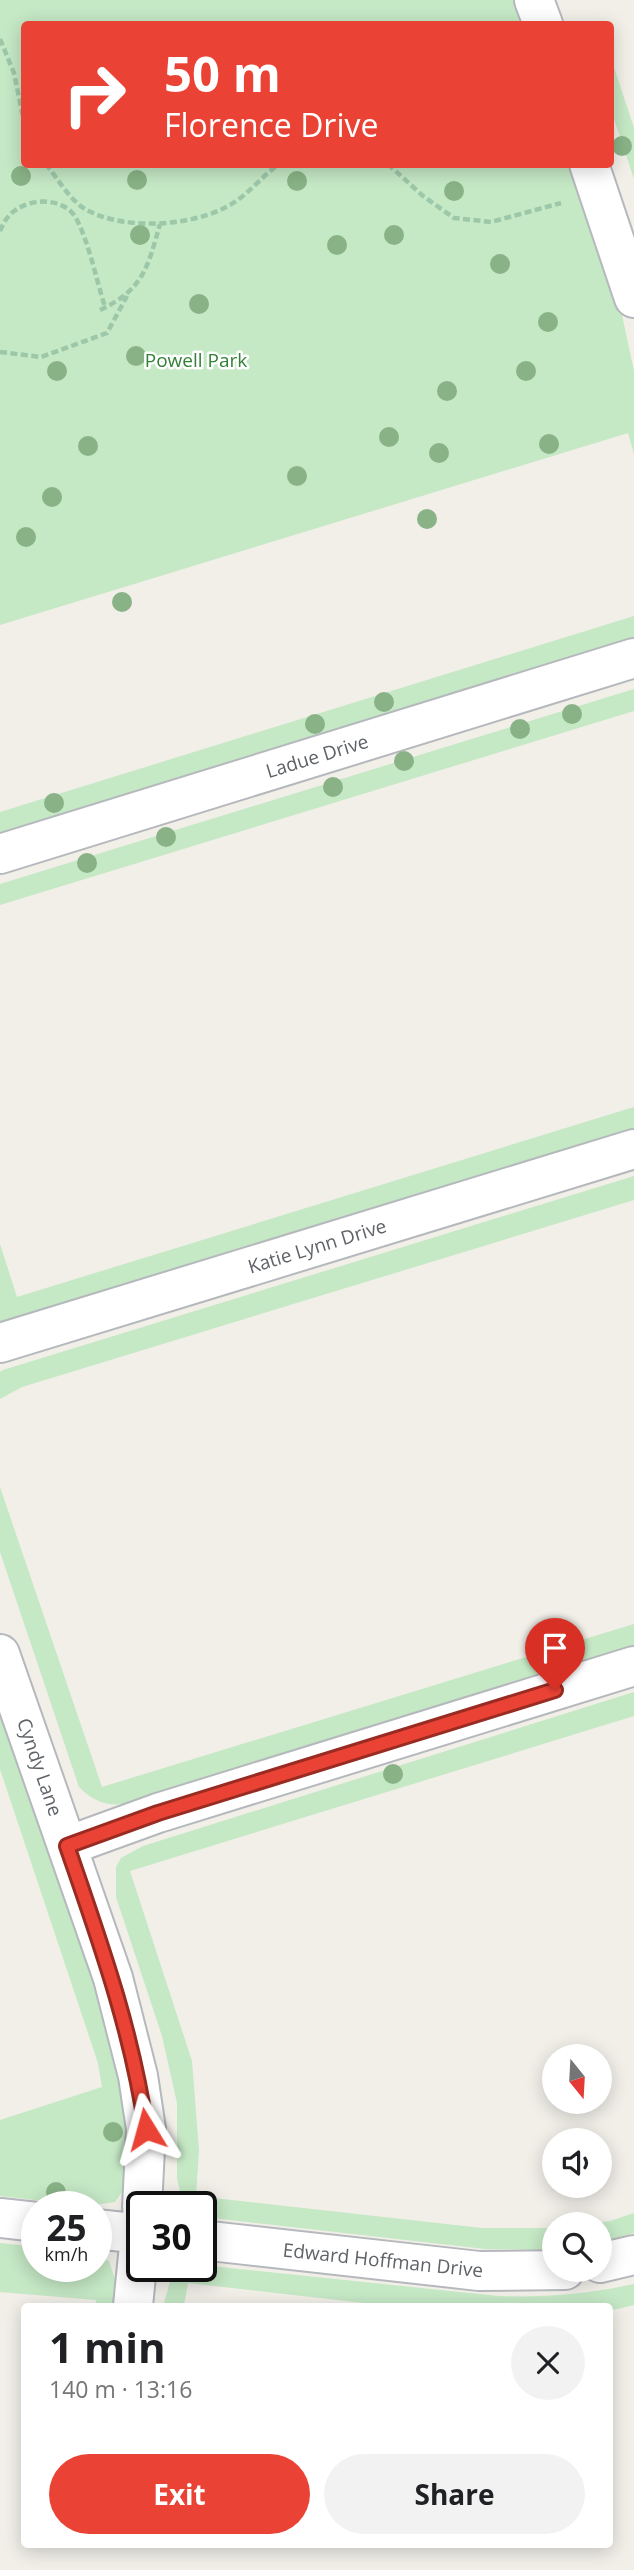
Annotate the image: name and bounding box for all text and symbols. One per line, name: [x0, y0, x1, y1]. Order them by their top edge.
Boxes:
text: 50 m: [164, 40, 281, 106]
icon: right: [49, 49, 140, 140]
text: Florence Drive: [164, 103, 378, 146]
park label: Powell Park: [145, 347, 247, 373]
street label: Ladue Drive: [263, 728, 371, 784]
street label: Katie Lynn Drive: [245, 1213, 389, 1279]
pin: [525, 1618, 585, 1690]
icon: arrive: [536, 1629, 574, 1667]
street label: Cyndy Lane: [11, 1715, 69, 1819]
north arrow: [542, 2044, 612, 2114]
map controls: [542, 2044, 612, 2282]
position arrow: [109, 2092, 183, 2166]
button: sound: [542, 2128, 612, 2198]
speed limit sign: 30: [126, 2191, 217, 2282]
text: 25: [46, 2204, 87, 2251]
button: search: [542, 2212, 612, 2282]
street label: Edward Hoffman Drive: [282, 2237, 484, 2283]
text: km/h: [45, 2242, 88, 2266]
text: 1 min: [49, 2318, 166, 2375]
button: close: [511, 2326, 585, 2400]
text: 140 m · 13:16: [49, 2373, 192, 2405]
button: Exit: [49, 2454, 310, 2534]
button: Share: [324, 2454, 585, 2534]

